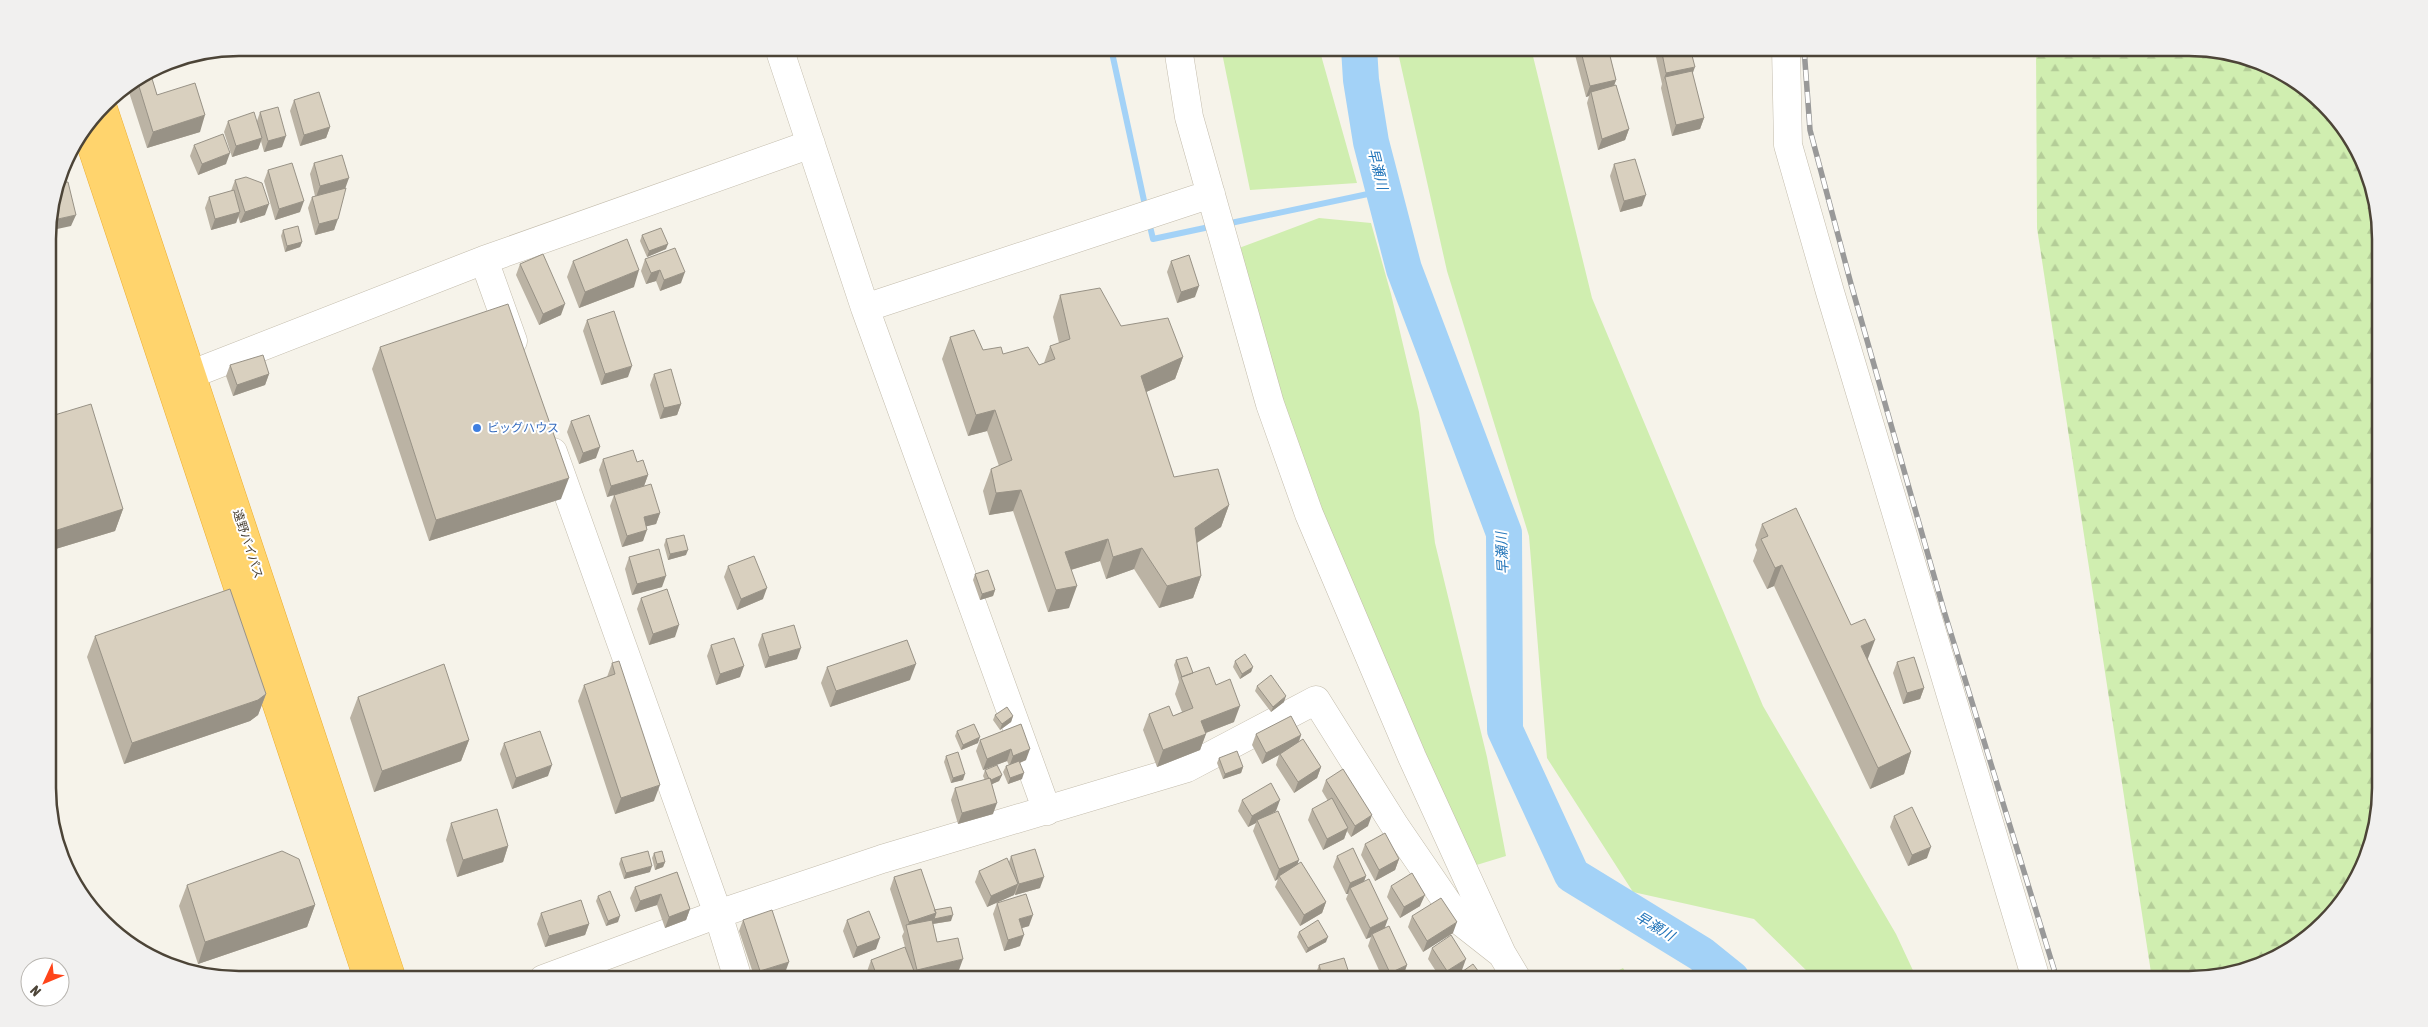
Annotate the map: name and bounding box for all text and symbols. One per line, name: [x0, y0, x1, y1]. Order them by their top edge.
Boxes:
water label: 早瀬川: [1365, 147, 1391, 193]
place label: ビッグハウス: [487, 421, 559, 435]
marker: ビッグハウス: [471, 422, 483, 434]
street label: 遠野バイパス: [230, 508, 266, 580]
water label: 早瀬川: [1493, 530, 1511, 574]
water label: 早瀬川: [1633, 908, 1679, 945]
north arrow: [20, 957, 70, 1007]
text: N: [27, 983, 44, 1000]

